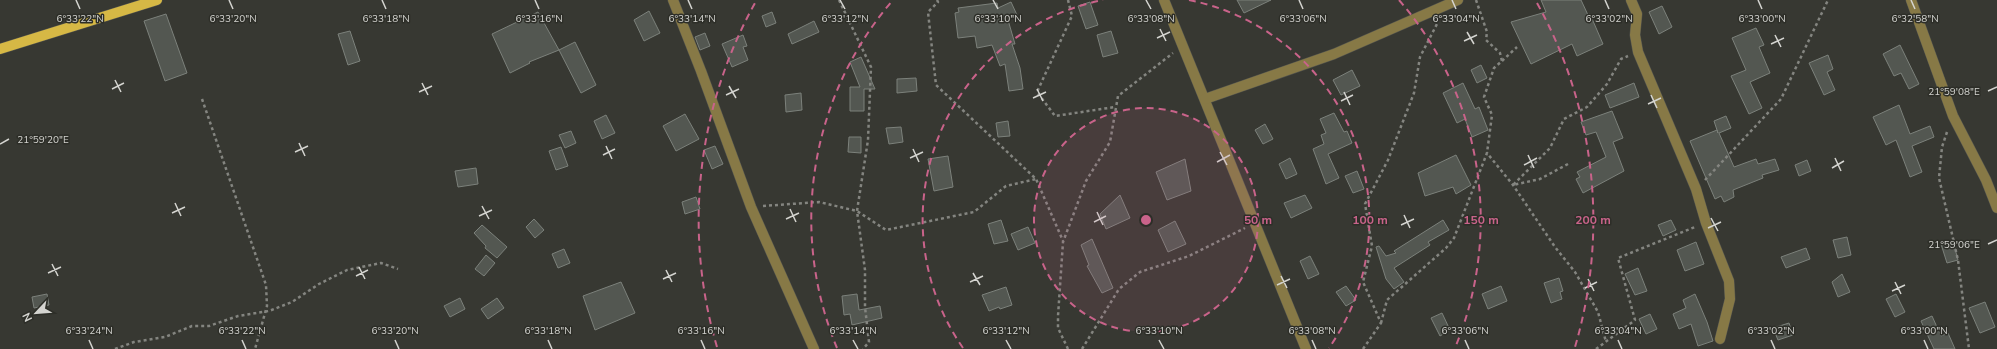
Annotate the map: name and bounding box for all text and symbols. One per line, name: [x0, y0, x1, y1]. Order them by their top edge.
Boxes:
text: 6°33'22"N: [56, 12, 104, 26]
text: 6°33'20"N: [209, 12, 257, 26]
text: 6°33'18"N: [362, 12, 410, 26]
text: 6°33'16"N: [515, 12, 563, 26]
text: 6°33'14"N: [668, 12, 716, 26]
text: 6°33'12"N: [821, 12, 869, 26]
text: 6°33'10"N: [974, 12, 1022, 26]
text: 6°33'08"N: [1127, 12, 1175, 26]
text: 6°33'06"N: [1279, 12, 1327, 26]
text: 6°33'04"N: [1432, 12, 1480, 26]
text: 6°33'02"N: [1585, 12, 1633, 26]
text: 6°33'00"N: [1738, 12, 1786, 26]
text: 6°32'58"N: [1891, 12, 1939, 26]
text: 21°59'08"E: [1928, 85, 1980, 99]
text: 21°59'20"E: [17, 133, 69, 147]
text: 50 m: [1244, 212, 1272, 228]
text: 100 m: [1352, 212, 1388, 228]
text: 150 m: [1463, 212, 1499, 228]
text: 200 m: [1575, 212, 1611, 228]
centre of rings: [1139, 213, 1153, 227]
text: 21°59'06"E: [1928, 238, 1980, 252]
north arrow: [16, 293, 56, 333]
text: N: [19, 310, 36, 324]
text: 6°33'24"N: [65, 324, 113, 338]
text: 6°33'22"N: [218, 324, 266, 338]
text: 6°33'20"N: [371, 324, 419, 338]
text: 6°33'18"N: [524, 324, 572, 338]
text: 6°33'16"N: [677, 324, 725, 338]
text: 6°33'14"N: [829, 324, 877, 338]
text: 6°33'12"N: [982, 324, 1030, 338]
text: 6°33'10"N: [1135, 324, 1183, 338]
text: 6°33'08"N: [1288, 324, 1336, 338]
text: 6°33'06"N: [1441, 324, 1489, 338]
text: 6°33'04"N: [1594, 324, 1642, 338]
text: 6°33'02"N: [1747, 324, 1795, 338]
text: 6°33'00"N: [1900, 324, 1948, 338]

